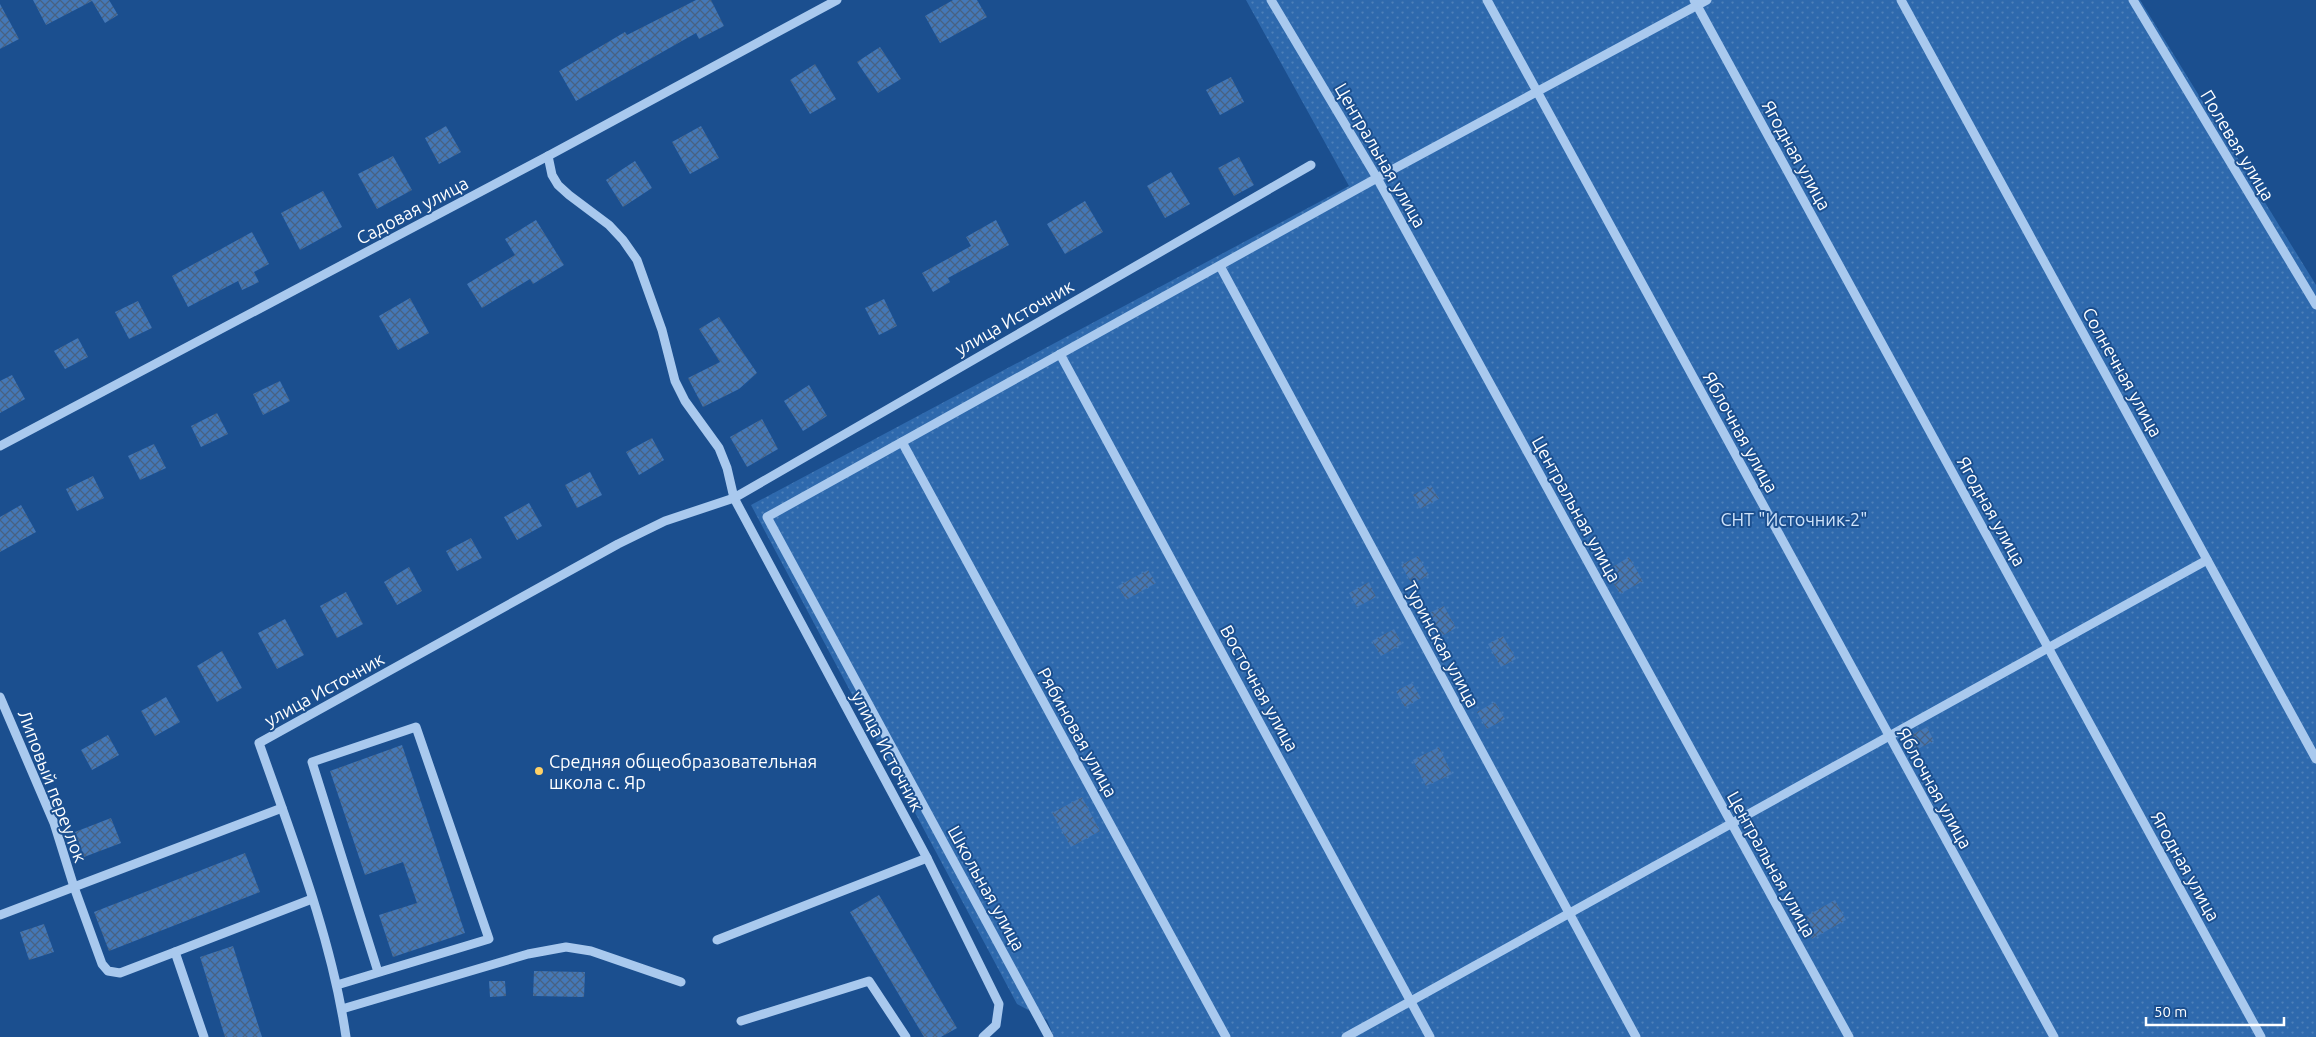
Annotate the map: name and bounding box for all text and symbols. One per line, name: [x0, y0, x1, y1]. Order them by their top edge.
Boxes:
street label: Центральная улица: [1331, 79, 1431, 231]
street label: Полевая улица: [2197, 86, 2279, 204]
street label: Ягодная улица: [1759, 97, 1835, 213]
street label: Садовая улица: [353, 172, 471, 248]
street label: улица Источник: [951, 275, 1077, 359]
street label: Солнечная улица: [2079, 304, 2167, 440]
street label: Яблочная улица: [1700, 368, 1782, 496]
street label: Центральная улица: [1529, 433, 1625, 585]
street label: Ягодная улица: [1954, 453, 2030, 569]
park label: СНТ "Источник-2": [1721, 509, 1867, 529]
street label: Туринская улица: [1400, 577, 1484, 711]
street label: Восточная улица: [1217, 621, 1303, 755]
street label: улица Источник: [261, 648, 387, 730]
street label: Рябиновая улица: [1034, 664, 1122, 800]
street label: улица Источник: [848, 687, 928, 815]
street label: Липовый переулок: [15, 707, 91, 865]
street label: Яблочная улица: [1894, 724, 1976, 852]
place label: Средняя общеобразовательная школа с. Яр: [549, 751, 817, 792]
marker: Средняя общеобразовательная школа с. Яр: [533, 765, 545, 777]
street label: Центральная улица: [1724, 788, 1820, 940]
street label: Ягодная улица: [2148, 808, 2224, 924]
street label: Школьная улица: [944, 822, 1030, 954]
scale bar: [2146, 994, 2284, 1026]
text: 50 m: [2154, 1003, 2187, 1020]

